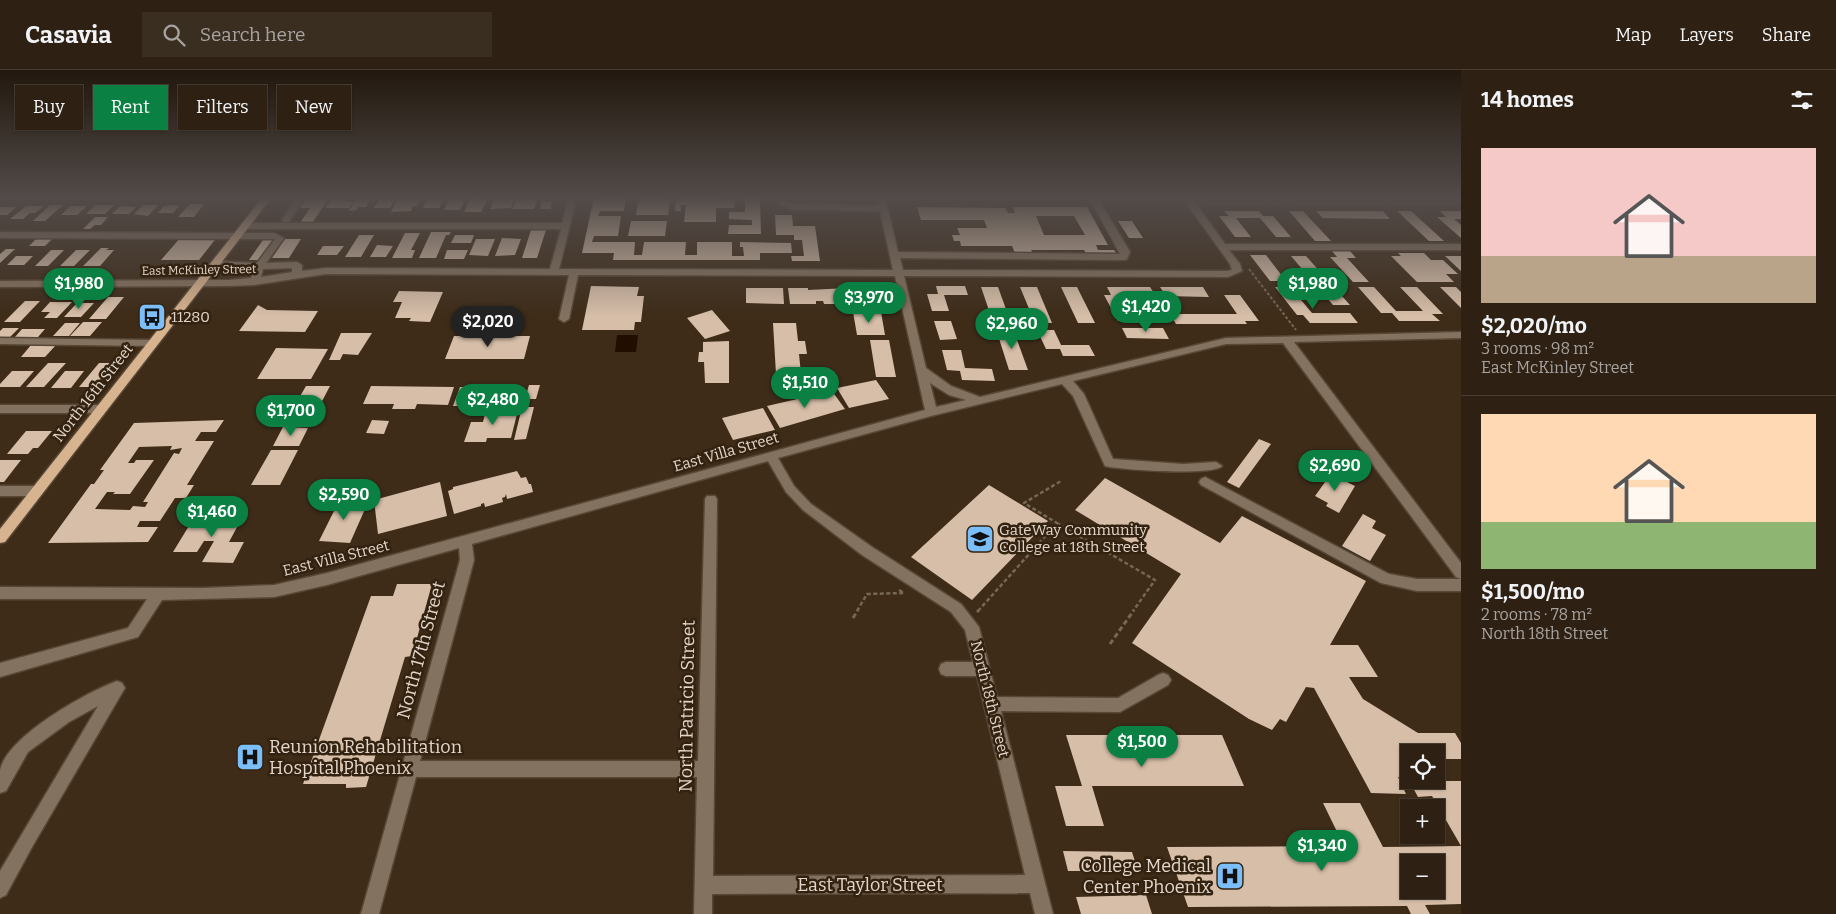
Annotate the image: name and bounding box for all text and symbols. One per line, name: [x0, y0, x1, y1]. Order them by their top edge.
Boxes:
search box: [142, 12, 492, 57]
text: Casavia: [25, 21, 112, 49]
icon: search: [160, 21, 188, 49]
text: Search here: [200, 23, 305, 46]
text: Map: [1615, 24, 1651, 46]
text: Layers: [1679, 24, 1734, 46]
text: Share: [1762, 24, 1811, 46]
chip: Buy: [15, 85, 83, 130]
chip: Rent: [93, 85, 168, 130]
chip: Filters: [178, 85, 267, 130]
chip: New: [277, 85, 351, 130]
icon: filters: [1788, 86, 1816, 114]
text: 14 homes: [1481, 87, 1574, 113]
icon: home: [1604, 181, 1694, 271]
street label: East McKinley Street: [141, 262, 257, 278]
pin: $1,980: [38, 268, 120, 310]
pin: $1,980: [1272, 268, 1354, 310]
text: $1,980: [54, 274, 104, 293]
text: $1,980: [1288, 274, 1338, 293]
pin: $3,970: [828, 282, 910, 324]
text: $3,970: [844, 288, 894, 307]
pin: $1,420: [1105, 290, 1187, 333]
text: $1,420: [1121, 297, 1171, 316]
bus stop icon: 11280: [137, 302, 167, 332]
pin: $2,020: [447, 306, 529, 348]
place label: 11280: [171, 308, 210, 326]
pin: $2,960: [971, 308, 1053, 350]
text: $2,020: [462, 312, 514, 331]
text: $2,020/mo: [1481, 313, 1587, 339]
text: $2,960: [986, 314, 1038, 333]
text: 3 rooms · 98 m²: [1481, 339, 1594, 358]
street label: North 16th Street: [49, 340, 137, 446]
text: East McKinley Street: [1481, 358, 1634, 377]
pin: $1,510: [764, 366, 846, 409]
text: $1,510: [782, 373, 828, 392]
pin: $2,480: [452, 384, 534, 426]
text: $2,480: [467, 390, 519, 409]
pin: $1,700: [250, 394, 332, 437]
text: $1,700: [267, 401, 315, 420]
street label: East Villa Street: [671, 428, 781, 476]
icon: home: [1604, 446, 1694, 536]
pin: $2,690: [1294, 450, 1376, 492]
text: $2,690: [1309, 456, 1361, 475]
pin: $2,590: [303, 478, 385, 521]
text: $2,590: [319, 485, 369, 504]
pin: $1,460: [171, 496, 253, 538]
text: $1,460: [187, 502, 237, 521]
place label: GateWay Community College at 18th Street: [999, 521, 1147, 556]
school or university icon: GateWay Community College at 18th Street: [965, 524, 995, 554]
street label: East Villa Street: [281, 536, 392, 580]
street label: North 17th Street: [392, 578, 450, 721]
text: $1,500/mo: [1481, 579, 1585, 605]
text: 2 rooms · 78 m²: [1481, 605, 1592, 624]
street label: North Patricio Street: [674, 619, 700, 792]
text: North 18th Street: [1481, 624, 1608, 643]
street label: North 18th Street: [967, 639, 1013, 760]
pin: $1,500: [1101, 726, 1183, 768]
text: $1,500: [1117, 732, 1167, 751]
place label: Reunion Rehabilitation Hospital Phoenix: [269, 736, 463, 779]
hospital icon: Reunion Rehabilitation Hospital Phoenix: [235, 742, 265, 772]
map controls: [1400, 744, 1445, 899]
button: locate: [1400, 744, 1445, 789]
button: +: [1400, 799, 1445, 844]
pin: $1,340: [1281, 830, 1363, 872]
text: $1,340: [1297, 836, 1347, 855]
button: −: [1400, 854, 1445, 899]
place label: College Medical Center Phoenix: [1080, 855, 1211, 898]
hospital icon: College Medical Center Phoenix: [1215, 861, 1245, 891]
street label: East Taylor Street: [797, 874, 943, 896]

